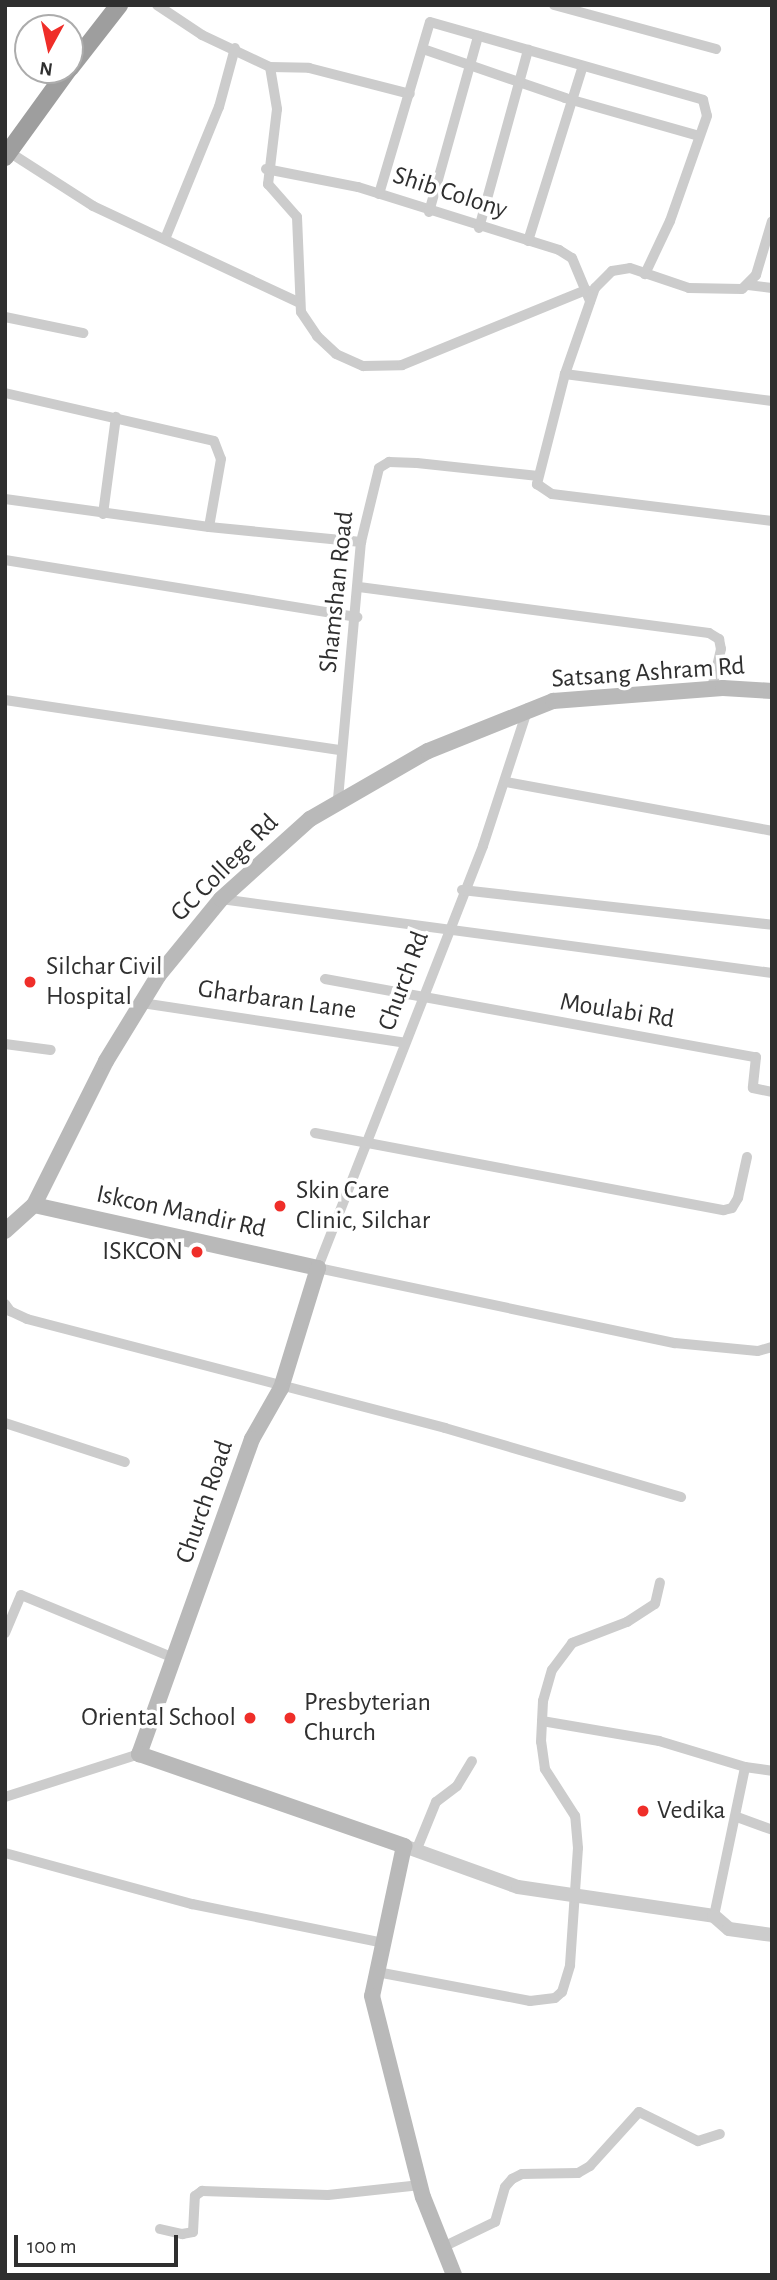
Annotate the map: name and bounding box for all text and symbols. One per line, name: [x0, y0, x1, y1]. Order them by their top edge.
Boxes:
north arrow: [14, 14, 84, 84]
text: N: [38, 58, 54, 79]
street label: Shib Colony: [389, 160, 511, 226]
street label: Shamshan Road: [313, 510, 361, 674]
street label: Satsang Ashram Rd: [550, 651, 746, 695]
street label: GC College Rd: [165, 808, 285, 928]
street label: Church Rd: [372, 927, 436, 1035]
place label: Silchar Civil Hospital: [46, 951, 162, 1012]
marker: Silchar Civil Hospital: [20, 972, 40, 992]
street label: Gharbaran Lane: [196, 973, 358, 1027]
street label: Moulabi Rd: [558, 987, 676, 1035]
place label: Skin Care Clinic, Silchar: [296, 1175, 430, 1236]
street label: Iskcon Mandir Rd: [93, 1179, 269, 1245]
marker: Skin Care Clinic, Silchar: [270, 1196, 290, 1216]
place label: ISKCON: [102, 1236, 183, 1268]
marker: ISKCON: [189, 1244, 205, 1260]
street label: Church Road: [169, 1436, 241, 1568]
place label: Presbyterian Church: [304, 1687, 431, 1748]
place label: Oriental School: [81, 1702, 236, 1734]
marker: Oriental School: [242, 1710, 258, 1726]
marker: Presbyterian Church: [282, 1710, 298, 1726]
place label: Vedika: [657, 1795, 726, 1827]
marker: Vedika: [635, 1803, 651, 1819]
scale bar: [18, 2220, 182, 2264]
text: 100 m: [27, 2236, 77, 2257]

